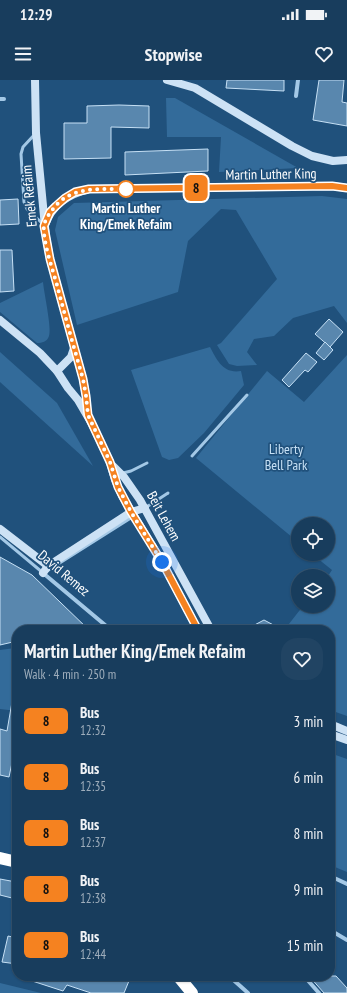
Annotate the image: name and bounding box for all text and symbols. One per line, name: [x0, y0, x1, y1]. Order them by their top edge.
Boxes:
text: 12:29: [20, 5, 52, 24]
icon: menu: [12, 43, 34, 65]
text: Stopwise: [145, 43, 202, 66]
icon: heart: [313, 43, 335, 65]
street label: Emek Refaim: [17, 164, 41, 228]
street label: Martin Luther King: [225, 164, 317, 184]
line badge: 8: [183, 175, 209, 201]
text: 8: [193, 179, 199, 197]
marker: Martin Luther King/Emek Refaim: [117, 180, 135, 198]
place label: Martin Luther King/Emek Refaim: [80, 199, 172, 233]
park label: Liberty Bell Park: [265, 440, 308, 474]
street label: Beit Lehem: [143, 488, 185, 544]
map controls: [291, 517, 335, 613]
button: locate: [291, 517, 335, 561]
street label: David Remez: [34, 546, 94, 600]
your location: [152, 552, 172, 572]
button: layers: [291, 569, 335, 613]
button: heart: [281, 638, 323, 680]
text: Martin Luther King/Emek Refaim: [24, 639, 246, 663]
text: Walk · 4 min · 250 m: [24, 666, 116, 683]
text: Bus: [80, 703, 99, 722]
text: 8: [43, 712, 49, 730]
text: 3 min: [293, 712, 323, 731]
text: 12:32: [80, 722, 106, 739]
text: Bus: [80, 759, 99, 778]
text: 8: [43, 768, 49, 786]
text: 6 min: [293, 768, 323, 787]
text: 12:35: [80, 778, 106, 795]
text: Bus: [80, 815, 99, 834]
text: 8: [43, 824, 49, 842]
text: 8 min: [293, 824, 323, 843]
text: 12:37: [80, 834, 106, 851]
text: Bus: [80, 871, 99, 890]
text: 8: [43, 880, 49, 898]
text: 9 min: [293, 880, 323, 899]
text: 12:38: [80, 890, 106, 907]
text: Bus: [80, 927, 99, 946]
text: 8: [43, 936, 49, 954]
text: 15 min: [287, 936, 323, 955]
text: 12:44: [80, 946, 106, 963]

